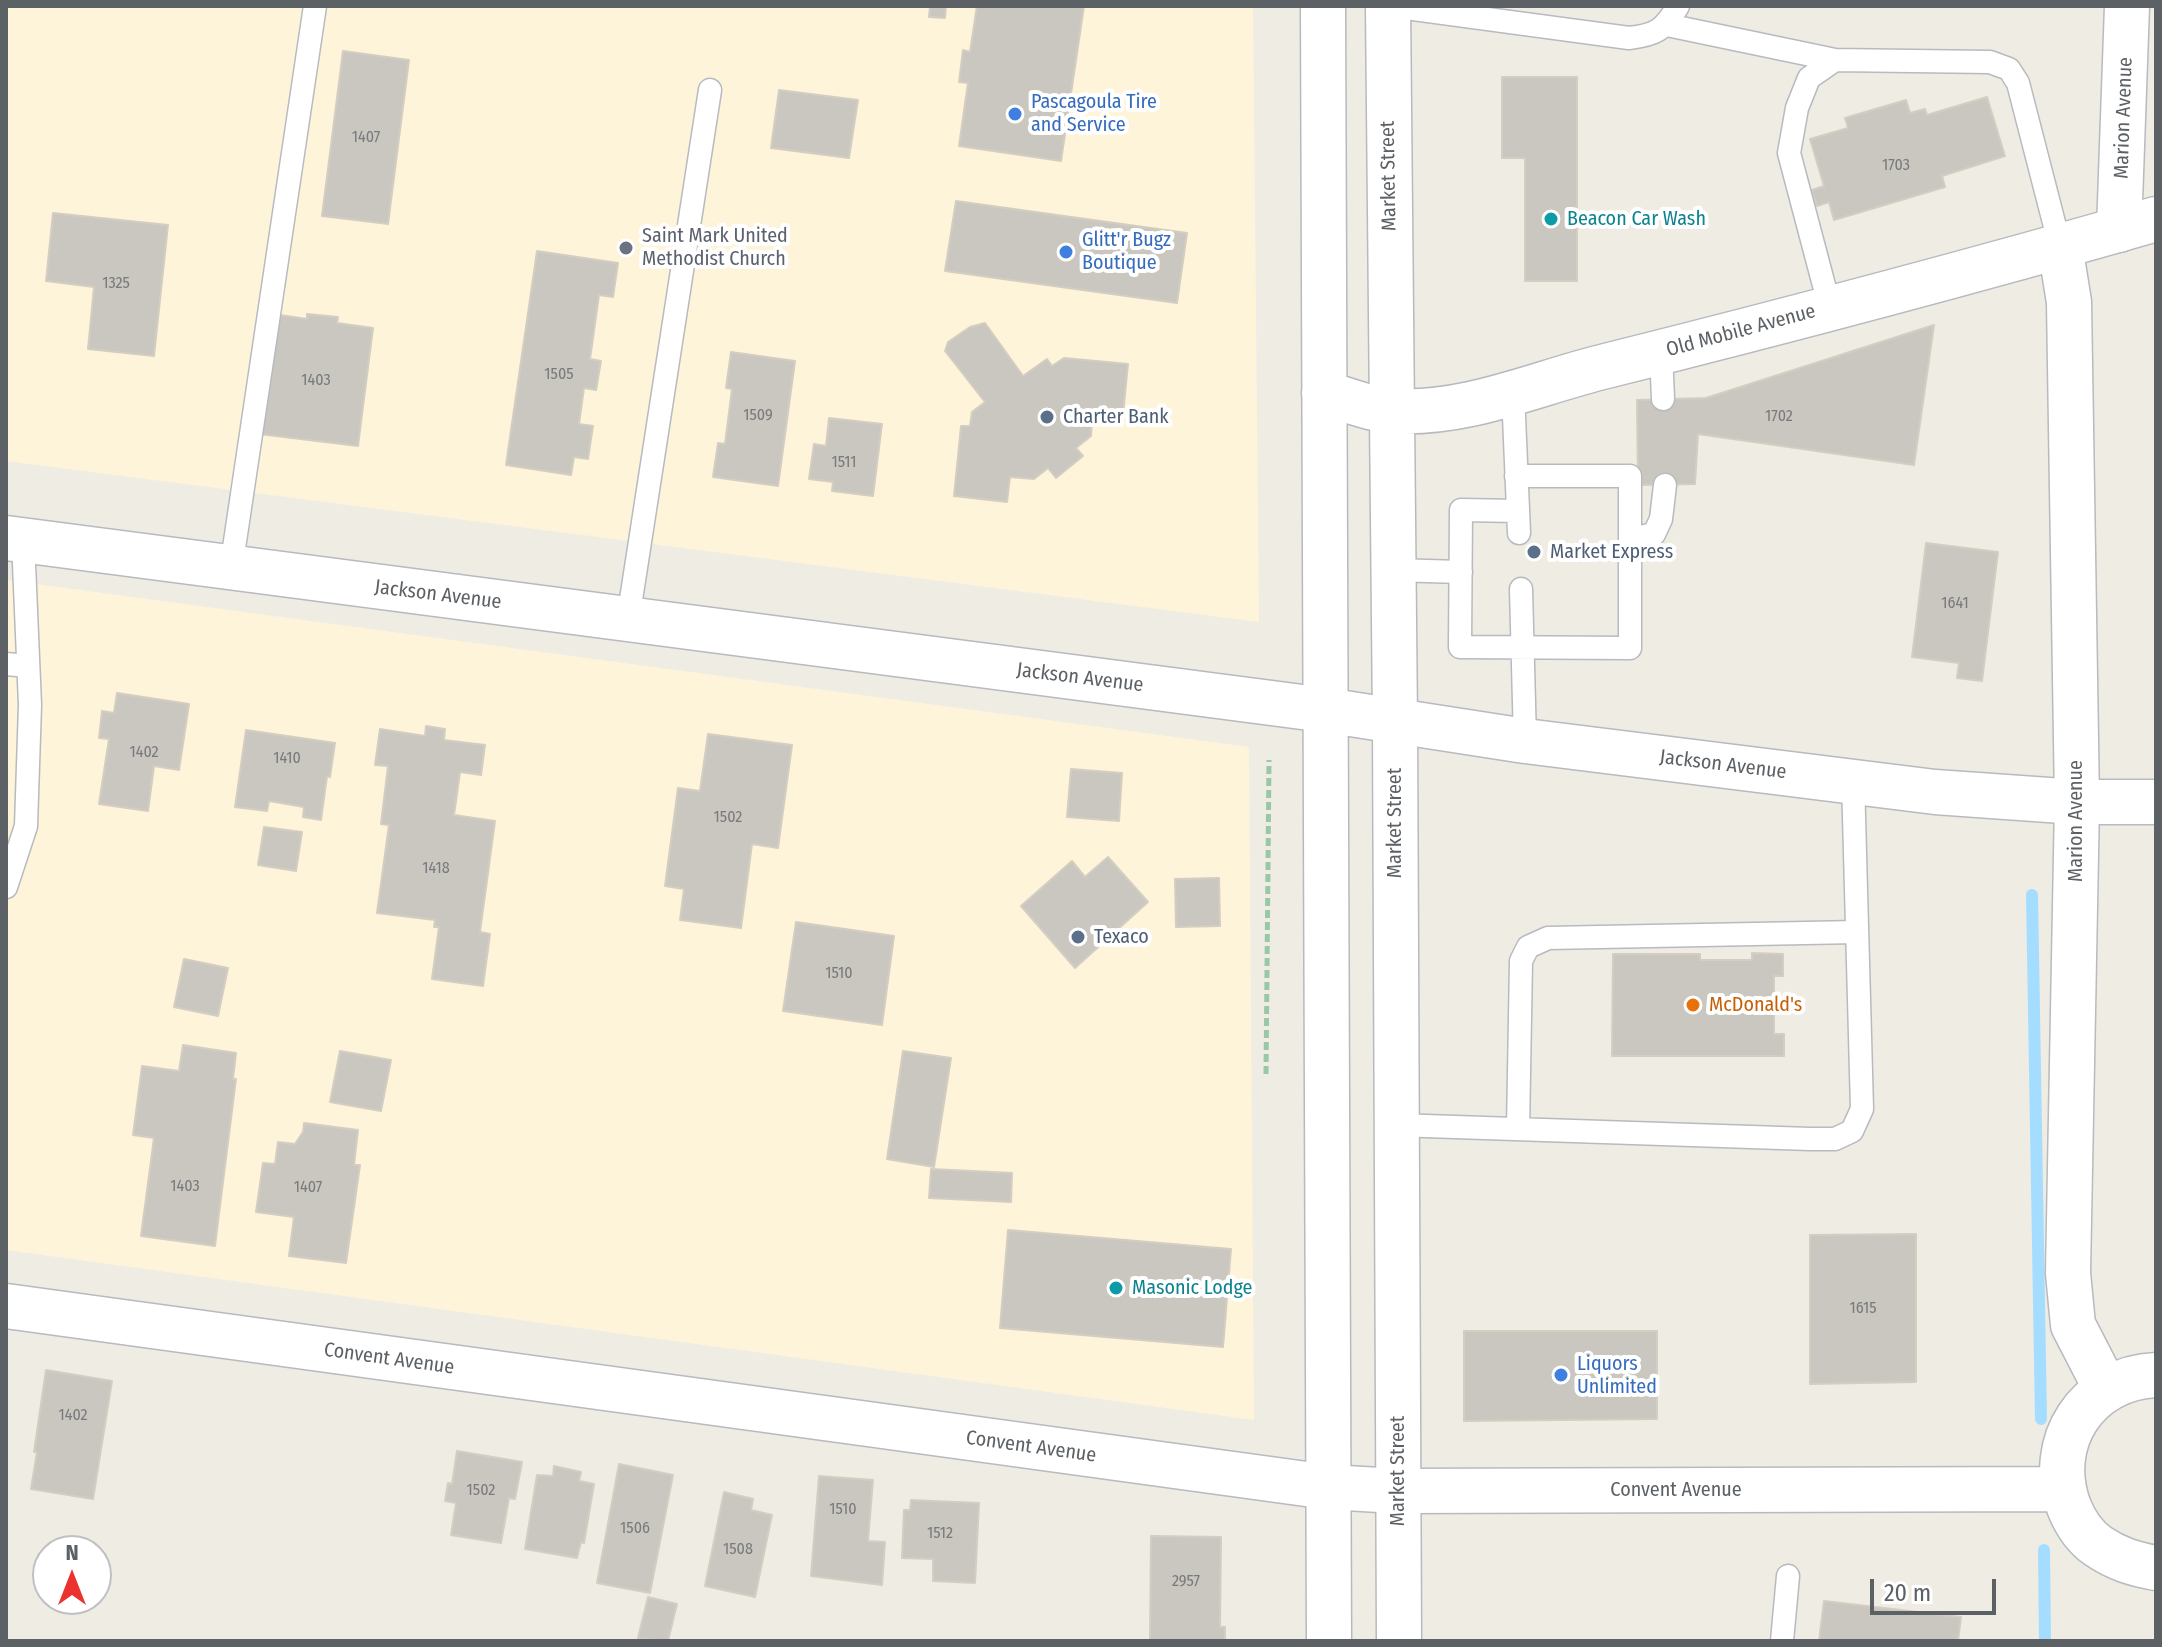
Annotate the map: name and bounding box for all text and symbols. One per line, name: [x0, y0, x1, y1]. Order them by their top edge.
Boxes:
street label: Marion Avenue: [2110, 57, 2138, 179]
place label: Pascagoula Tire and Service: [1031, 90, 1157, 137]
marker: Pascagoula Tire and Service: [1006, 105, 1024, 123]
street label: Market Street: [1376, 121, 1402, 231]
house number: 1407: [352, 128, 380, 148]
house number: 1703: [1882, 156, 1910, 176]
place label: Beacon Car Wash: [1567, 207, 1706, 231]
marker: Beacon Car Wash: [1542, 210, 1560, 228]
place label: Saint Mark United Methodist Church: [642, 224, 788, 271]
place label: Glitt'r Bugz Boutique: [1082, 228, 1171, 275]
marker: Saint Mark United Methodist Church: [617, 239, 635, 257]
marker: Glitt'r Bugz Boutique: [1057, 243, 1075, 261]
house number: 1325: [102, 274, 130, 294]
street label: Old Mobile Avenue: [1664, 300, 1818, 362]
house number: 1505: [544, 365, 574, 385]
house number: 1403: [301, 371, 331, 391]
place label: Charter Bank: [1063, 405, 1169, 429]
house number: 1509: [743, 406, 773, 426]
house number: 1702: [1765, 407, 1793, 427]
marker: Charter Bank: [1038, 408, 1056, 426]
house number: 1511: [831, 453, 857, 473]
place label: Market Express: [1550, 540, 1673, 564]
marker: Market Express: [1525, 543, 1543, 561]
street label: Jackson Avenue: [373, 575, 503, 615]
house number: 1641: [1941, 594, 1969, 614]
street label: Jackson Avenue: [1015, 658, 1145, 698]
house number: 1402: [129, 743, 159, 763]
street label: Jackson Avenue: [1658, 745, 1788, 785]
house number: 1410: [273, 749, 301, 769]
street label: Marion Avenue: [2064, 760, 2088, 882]
street label: Market Street: [1383, 768, 1407, 878]
house number: 1502: [714, 808, 742, 828]
house number: 1418: [422, 859, 450, 879]
place label: Texaco: [1094, 925, 1149, 949]
marker: Texaco: [1069, 928, 1087, 946]
house number: 1510: [825, 964, 853, 984]
place label: McDonald's: [1709, 993, 1802, 1017]
marker: McDonald's: [1684, 996, 1702, 1014]
house number: 1403: [170, 1177, 200, 1197]
house number: 1407: [294, 1178, 322, 1198]
place label: Masonic Lodge: [1132, 1276, 1252, 1300]
marker: Masonic Lodge: [1107, 1279, 1125, 1297]
house number: 1615: [1849, 1299, 1877, 1319]
street label: Convent Avenue: [322, 1338, 456, 1380]
place label: Liquors Unlimited: [1577, 1352, 1657, 1399]
marker: Liquors Unlimited: [1552, 1366, 1570, 1384]
house number: 1402: [58, 1406, 88, 1426]
street label: Market Street: [1386, 1416, 1410, 1526]
street label: Convent Avenue: [964, 1426, 1098, 1468]
street label: Convent Avenue: [1610, 1478, 1742, 1502]
house number: 1502: [467, 1481, 495, 1501]
house number: 1510: [829, 1500, 857, 1520]
house number: 1506: [620, 1519, 650, 1539]
house number: 1512: [927, 1524, 953, 1544]
north arrow: [32, 1535, 112, 1615]
text: N: [65, 1539, 79, 1566]
house number: 1508: [723, 1540, 753, 1560]
scale bar: [1874, 1563, 2000, 1613]
house number: 2957: [1172, 1572, 1200, 1592]
text: 20 m: [1884, 1579, 1931, 1607]

